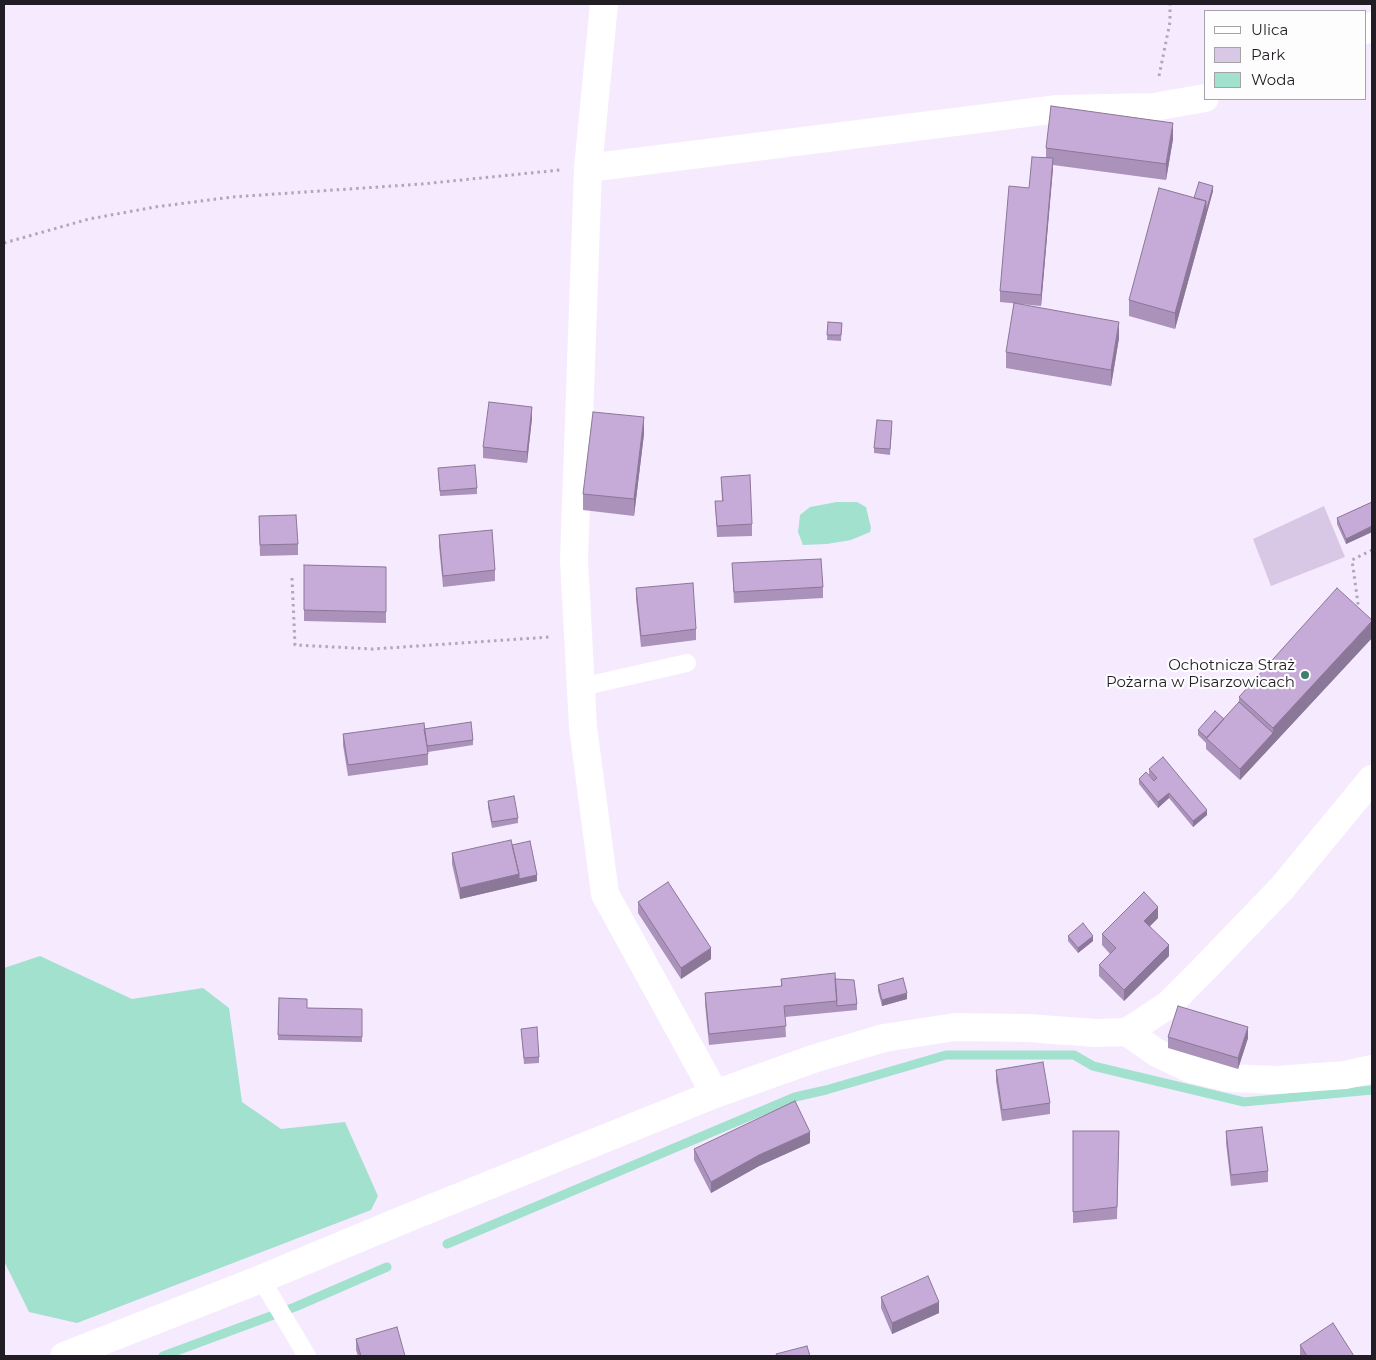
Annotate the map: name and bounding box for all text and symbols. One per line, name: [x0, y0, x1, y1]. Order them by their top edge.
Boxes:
legend: [1204, 10, 1366, 100]
text: Ulica: [1251, 20, 1288, 39]
text: Park: [1251, 45, 1285, 64]
text: Woda: [1251, 70, 1295, 89]
place label: Ochotnicza Straż Pożarna w Pisarzowicach: [1106, 657, 1295, 692]
marker: Ochotnicza Straż Pożarna w Pisarzowicach: [1299, 669, 1311, 681]

